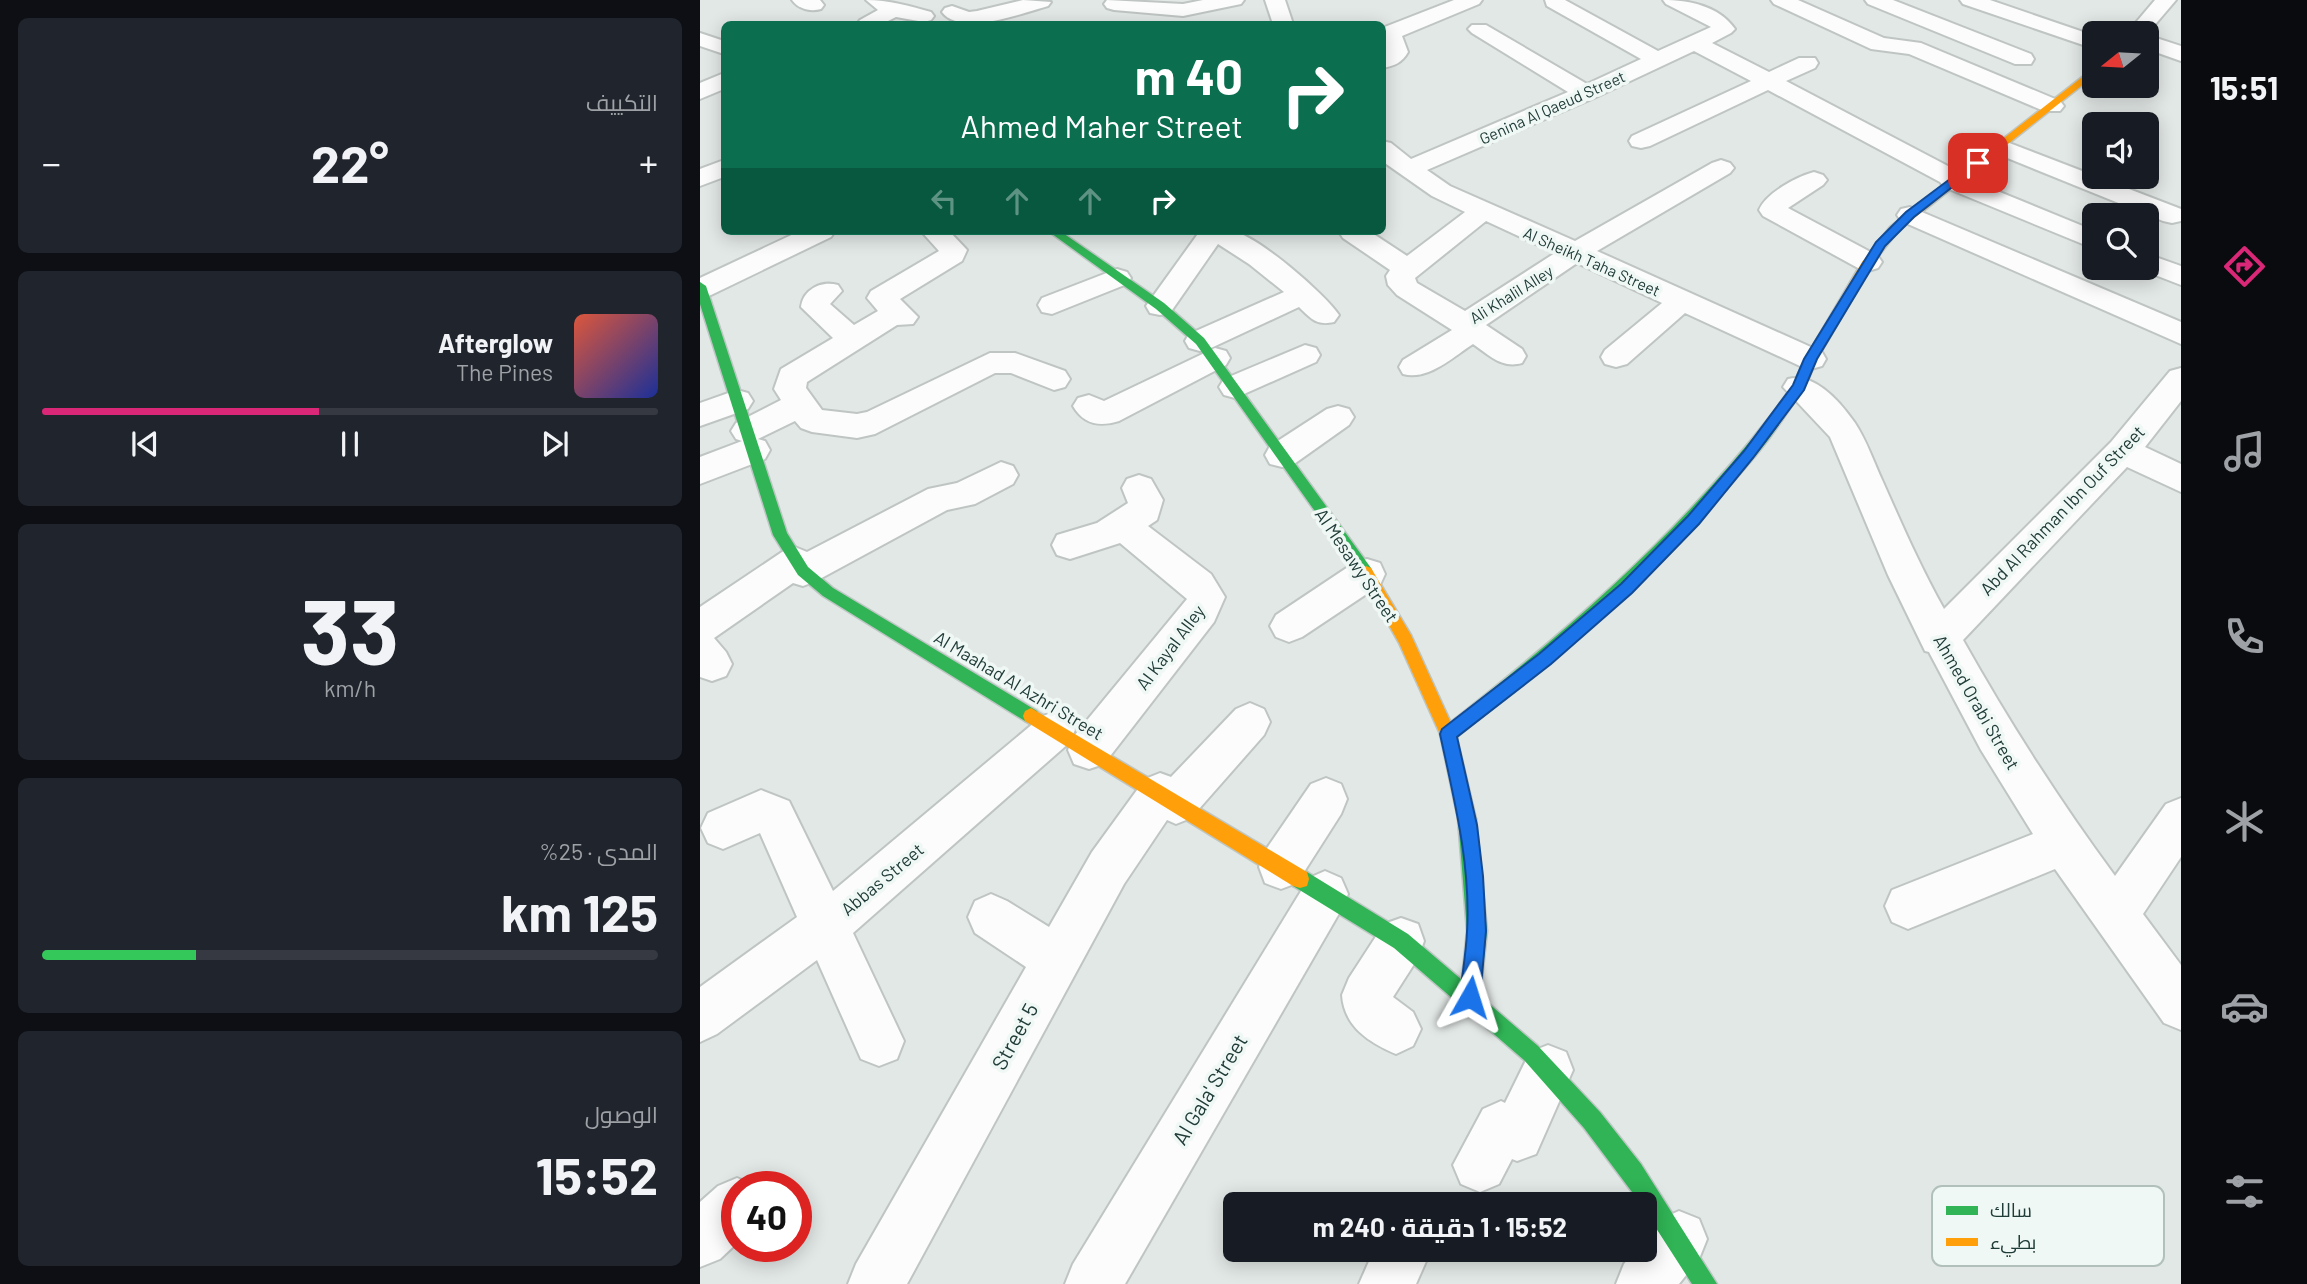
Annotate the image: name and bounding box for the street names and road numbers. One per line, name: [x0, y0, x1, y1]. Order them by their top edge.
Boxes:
street label: Genina Al Qaeud Street: [1476, 66, 1628, 148]
street label: Al Sheikh Taha Street: [1521, 222, 1663, 300]
street label: Ali Khalil Alley: [1466, 261, 1557, 327]
street label: Abd Al Rahman Ibn Ouf Street: [1975, 420, 2149, 600]
street label: Al Mesawy Street: [1311, 504, 1403, 626]
street label: Al Kayal Alley: [1131, 600, 1209, 694]
street label: Al Maahad Al Azhri Street: [930, 626, 1108, 744]
street label: Ahmed Orabi Street: [1929, 630, 2025, 774]
street label: Abbas Street: [836, 838, 928, 920]
street label: Street 5: [986, 998, 1042, 1074]
street label: Al Gala' Street: [1166, 1029, 1252, 1149]

